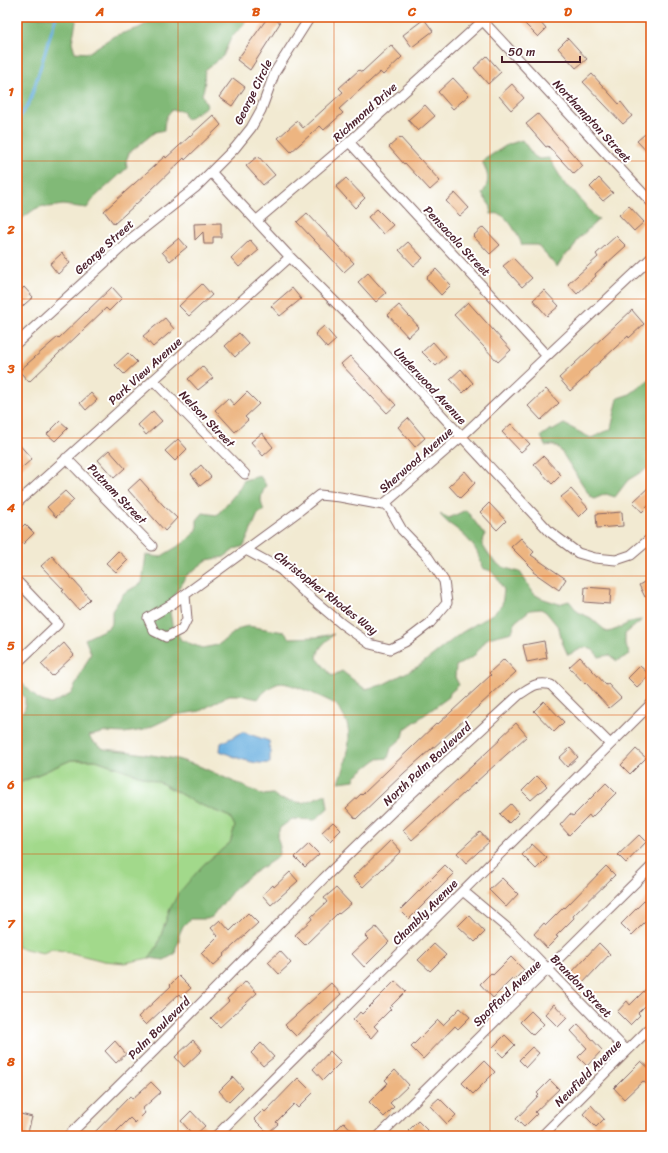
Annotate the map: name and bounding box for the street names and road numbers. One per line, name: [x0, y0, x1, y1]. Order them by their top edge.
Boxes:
street label: George Circle: [228, 55, 278, 129]
street label: Northampton Street: [547, 74, 637, 168]
street label: Richmond Drive: [327, 77, 403, 147]
street label: Pensacola Street: [418, 200, 496, 282]
street label: George Street: [69, 214, 139, 280]
street label: Park View Avenue: [103, 331, 187, 411]
street label: Underwood Avenue: [388, 342, 472, 430]
street label: Nelson Street: [174, 385, 241, 454]
street label: Sherwood Avenue: [374, 421, 458, 499]
street label: Putnam Street: [82, 458, 153, 531]
street label: Christopher Rhodes Way: [269, 545, 383, 641]
street label: North Palm Boulevard: [377, 716, 477, 811]
street label: Chambly Avenue: [387, 873, 464, 950]
street label: Brandon Street: [545, 949, 617, 1023]
street label: Spofford Avenue: [467, 954, 547, 1032]
street label: Palm Boulevard: [122, 991, 196, 1065]
street label: Newfield Avenue: [549, 1034, 627, 1112]

